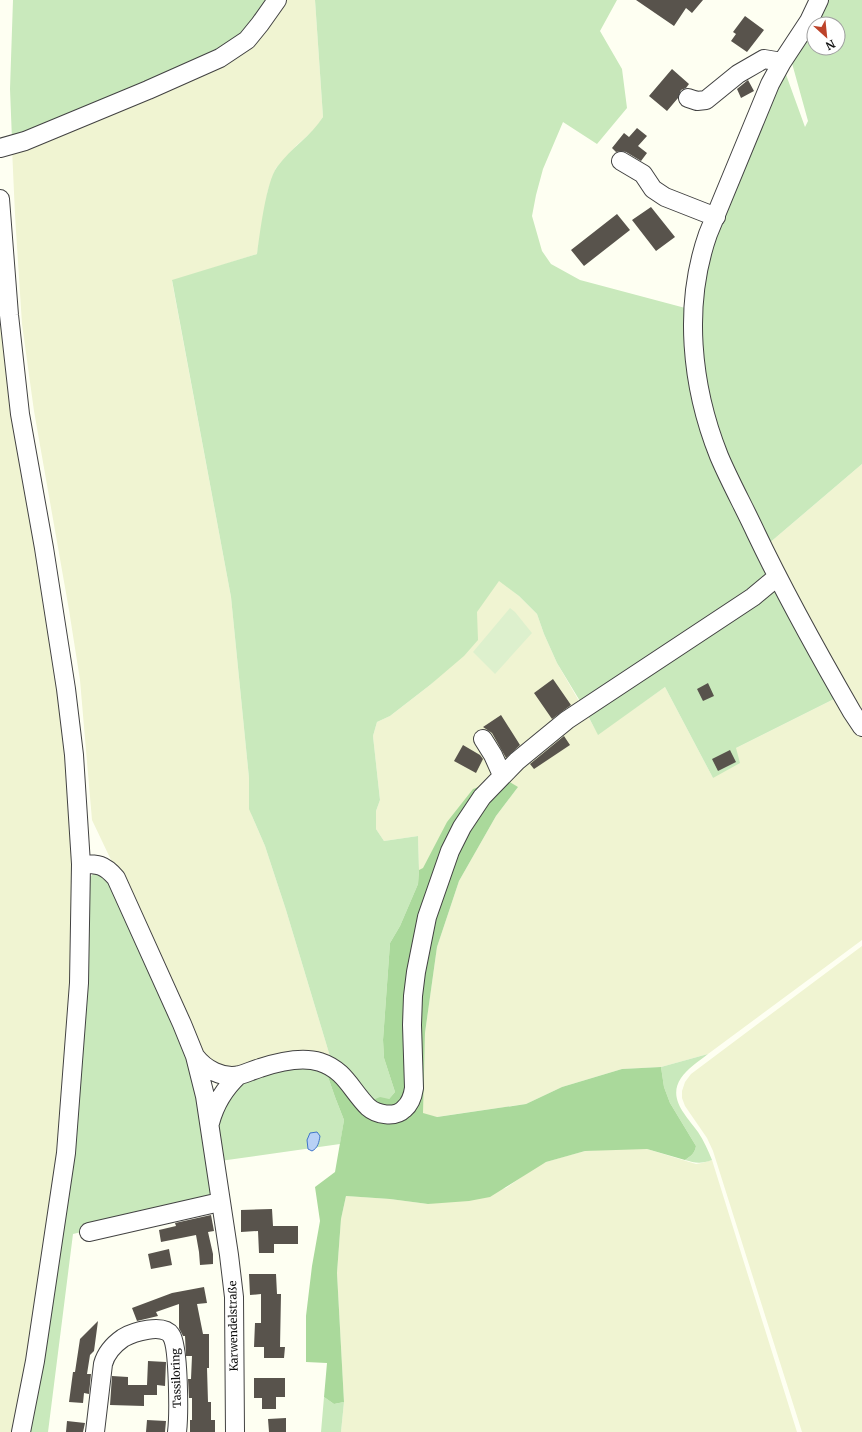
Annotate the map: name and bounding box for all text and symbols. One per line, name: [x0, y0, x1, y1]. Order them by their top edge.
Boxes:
north arrow: [806, 16, 846, 56]
text: N: [823, 37, 838, 53]
street label: Karwendelstraße: [225, 1280, 241, 1371]
street label: Tassiloring: [168, 1348, 184, 1408]

